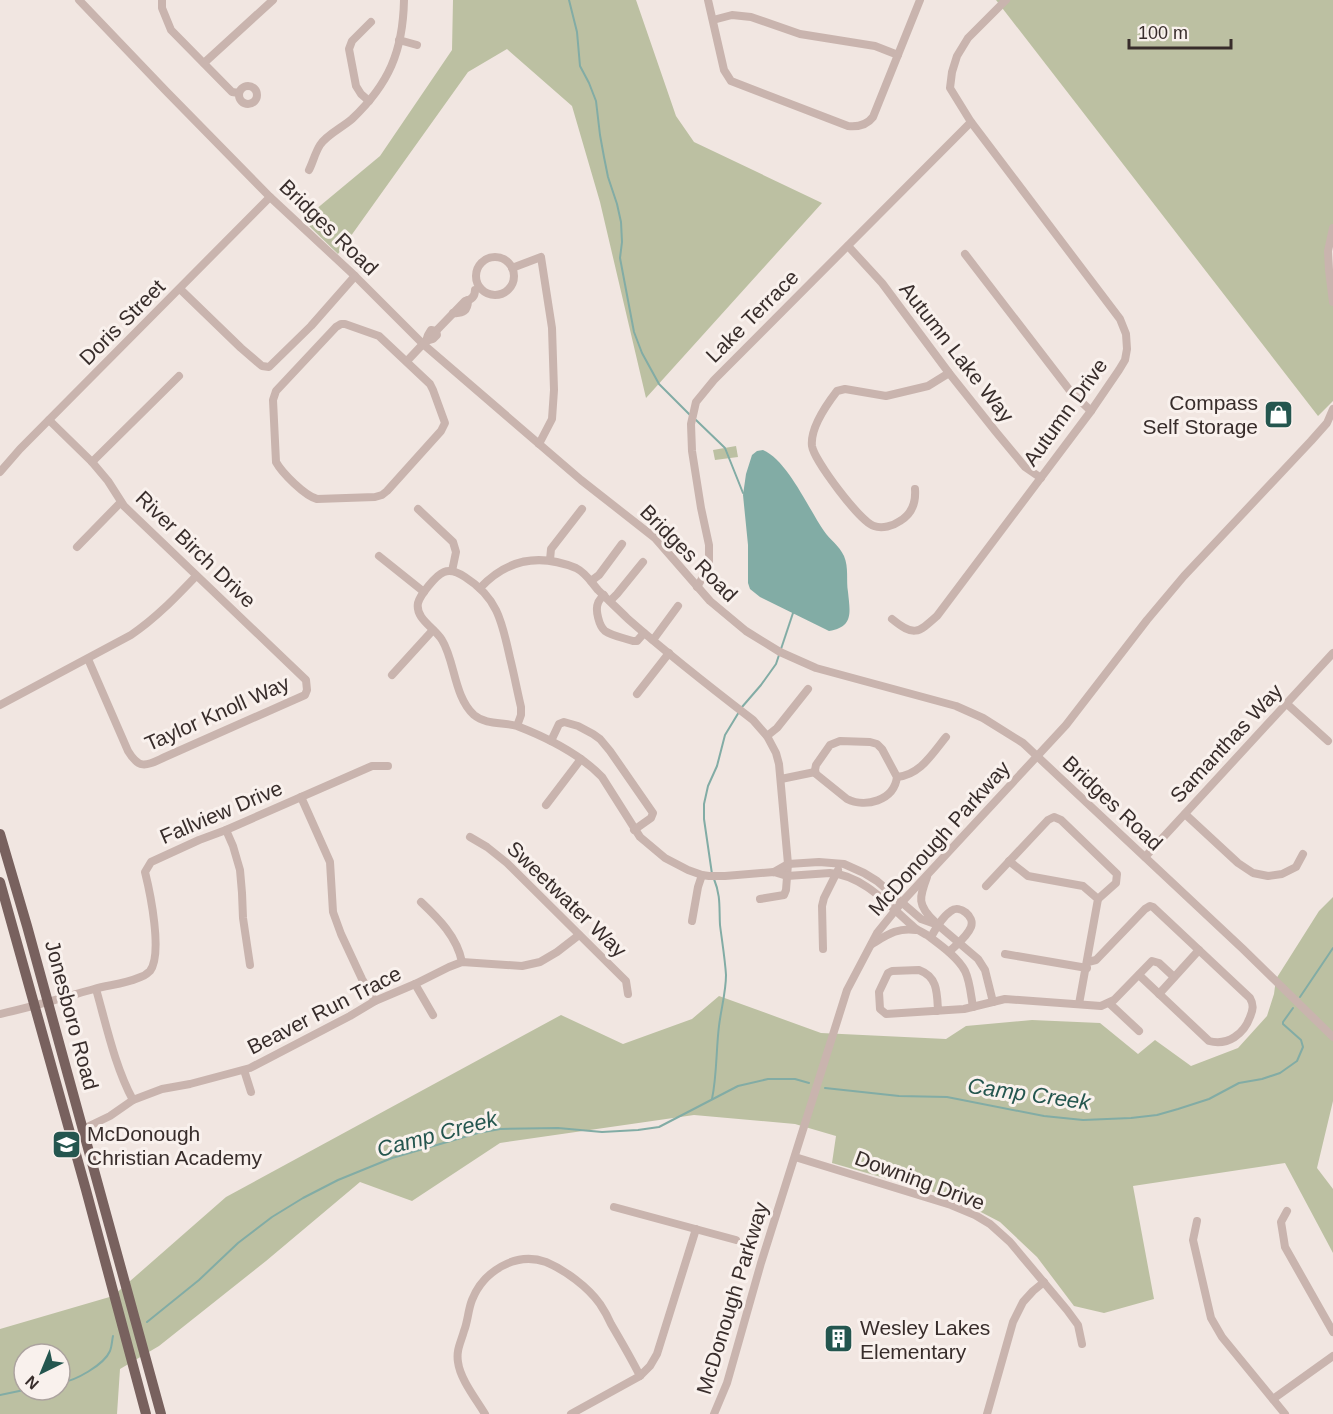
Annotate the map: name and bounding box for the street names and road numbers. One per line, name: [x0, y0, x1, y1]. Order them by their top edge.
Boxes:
street label: Bridges Road: [275, 175, 383, 279]
street label: Lake Terrace: [701, 265, 803, 367]
street label: Doris Street: [75, 275, 169, 369]
street label: Autumn Lake Way: [895, 278, 1019, 427]
street label: Autumn Drive: [1018, 354, 1112, 470]
street label: River Birch Drive: [131, 486, 261, 612]
street label: Bridges Road: [636, 500, 742, 606]
street label: Taylor Knoll Way: [141, 671, 293, 755]
street label: Samanthas Way: [1165, 679, 1287, 807]
street label: Bridges Road: [1059, 751, 1167, 855]
street label: McDonough Parkway: [864, 756, 1015, 920]
street label: Fallview Drive: [156, 776, 286, 848]
street label: Sweetwater Way: [503, 836, 632, 962]
street label: Jonesboro Road: [41, 938, 103, 1092]
street label: Beaver Run Trace: [243, 961, 405, 1059]
street label: Downing Drive: [852, 1146, 988, 1214]
street label: McDonough Parkway: [692, 1199, 772, 1397]

